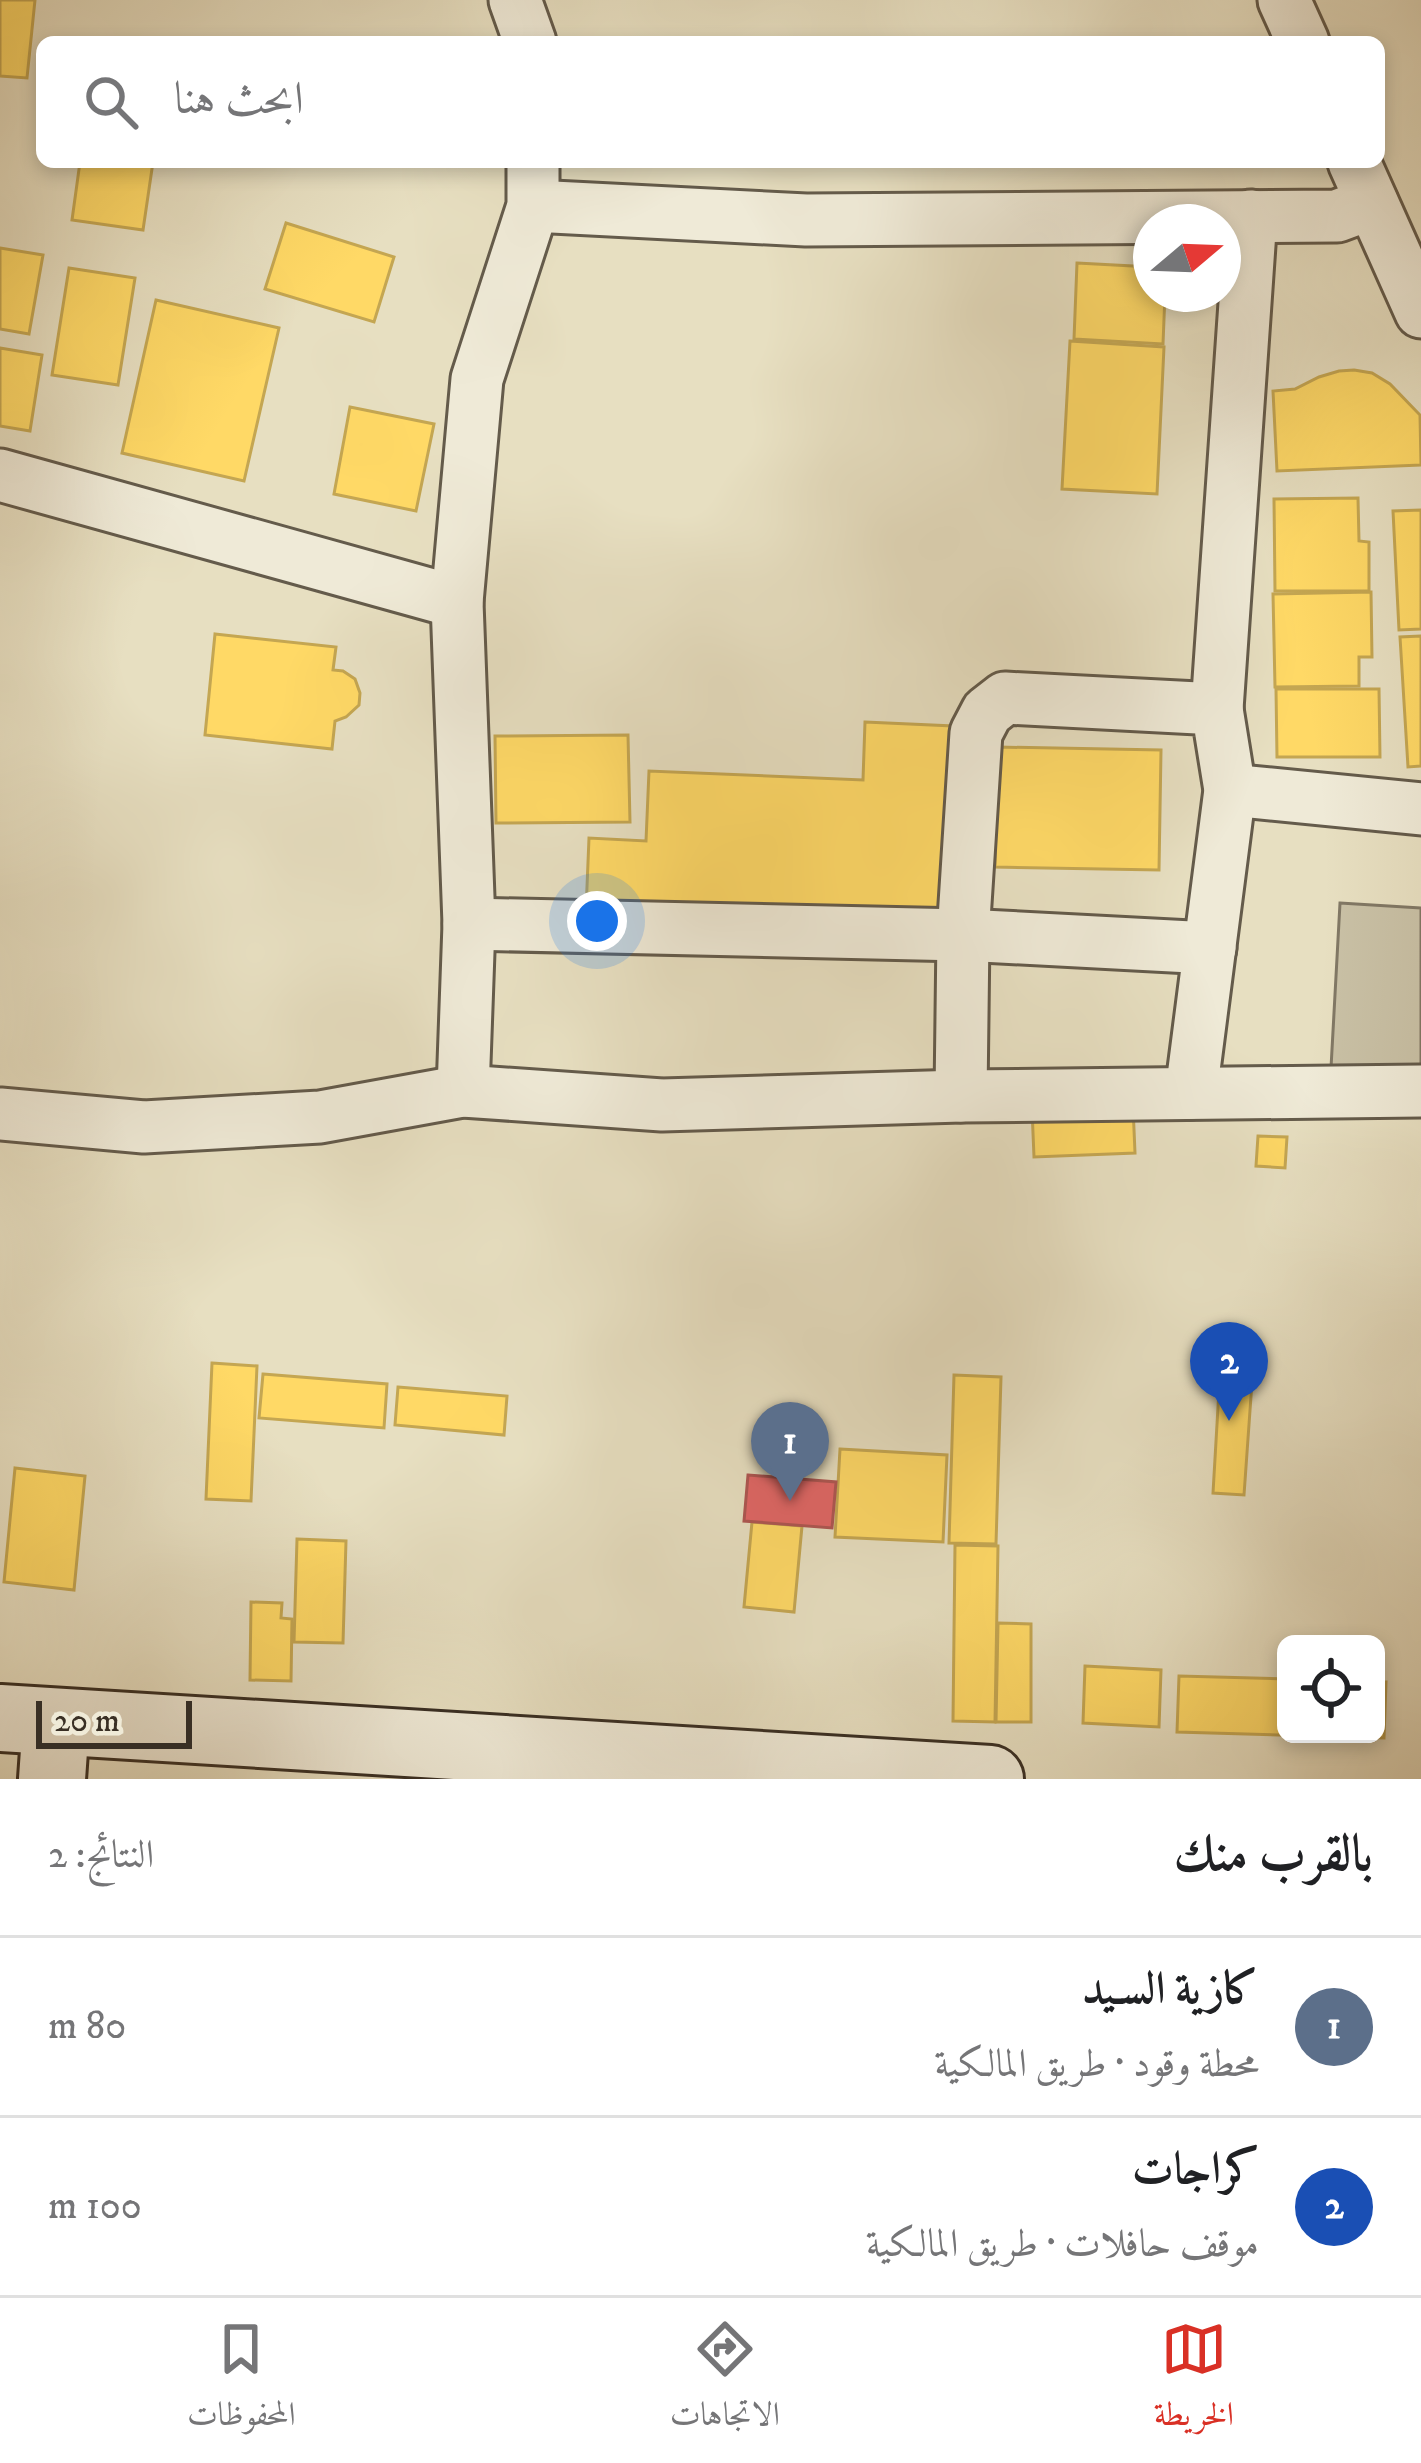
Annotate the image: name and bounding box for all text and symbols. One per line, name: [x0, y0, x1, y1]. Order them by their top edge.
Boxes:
search box: [36, 36, 1385, 168]
icon: search: [78, 69, 144, 135]
text: ابحث هنا: [174, 72, 304, 128]
north arrow: [1133, 204, 1241, 312]
your location: [567, 891, 627, 951]
pin: 2: [1190, 1322, 1268, 1421]
pin: 1: [751, 1402, 829, 1501]
map controls: [1277, 1635, 1385, 1743]
button: locate: [1277, 1635, 1385, 1743]
scale bar: [36, 1695, 192, 1748]
text: 20 m: [54, 1701, 120, 1742]
text: بالقرب منك: [1174, 1823, 1373, 1887]
text: النتائج: 2: [48, 1831, 154, 1880]
text: كازية السـيد: [1082, 1962, 1259, 2018]
text: 80 m: [48, 2002, 126, 2051]
text: 1: [1327, 2002, 1341, 2051]
text: محطة وقود · طريق المالكية: [934, 2040, 1259, 2089]
text: كراجات: [1132, 2142, 1259, 2198]
text: 100 m: [48, 2182, 142, 2231]
text: 2: [1324, 2182, 1344, 2231]
text: موقف حافلات · طريق المالكية: [866, 2220, 1259, 2269]
tab: المحفوظات: [187, 2316, 296, 2446]
tab: الاتجاهات: [670, 2316, 780, 2446]
tab: الخريطة: [1154, 2316, 1234, 2446]

